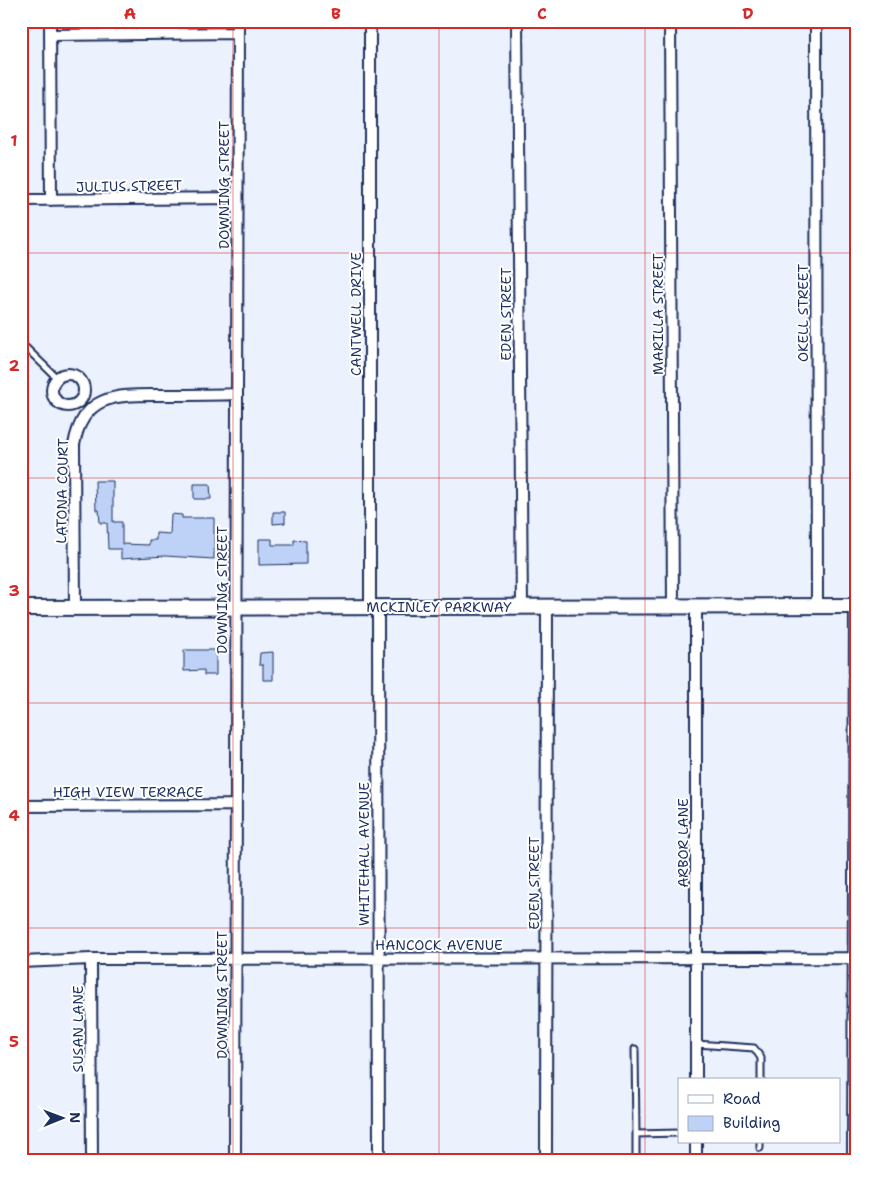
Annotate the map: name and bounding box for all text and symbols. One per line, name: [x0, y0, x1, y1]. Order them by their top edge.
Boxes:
text: A: [124, 3, 136, 24]
text: B: [331, 3, 341, 24]
text: C: [537, 3, 547, 24]
text: D: [742, 3, 754, 24]
street label: DOWNING STREET: [215, 121, 233, 249]
text: 1: [10, 130, 18, 151]
street label: JULIUS STREET: [76, 176, 183, 196]
street label: CANTWELL DRIVE: [347, 252, 365, 376]
street label: MARILLA STREET: [649, 253, 667, 375]
street label: OKELL STREET: [794, 264, 812, 362]
street label: EDEN STREET: [497, 267, 515, 361]
text: 2: [8, 355, 20, 376]
street label: LATONA COURT: [52, 438, 72, 544]
street label: DOWNING STREET: [213, 526, 231, 654]
text: 3: [8, 580, 20, 601]
street label: MCKINLEY PARKWAY: [366, 598, 512, 616]
street label: WHITEHALL AVENUE: [355, 782, 373, 926]
street label: HIGH VIEW TERRACE: [53, 783, 203, 801]
street label: ARBOR LANE: [674, 798, 692, 888]
text: 4: [8, 805, 20, 826]
street label: EDEN STREET: [525, 836, 543, 930]
street label: DOWNING STREET: [213, 931, 231, 1059]
street label: HANCOCK AVENUE: [375, 936, 503, 954]
street label: SUSAN LANE: [69, 985, 87, 1073]
text: 5: [9, 1031, 19, 1052]
legend: [678, 1078, 840, 1144]
text: Road: [723, 1089, 761, 1109]
north arrow: [38, 1094, 88, 1144]
text: N: [66, 1112, 84, 1123]
text: Building: [723, 1113, 780, 1133]

